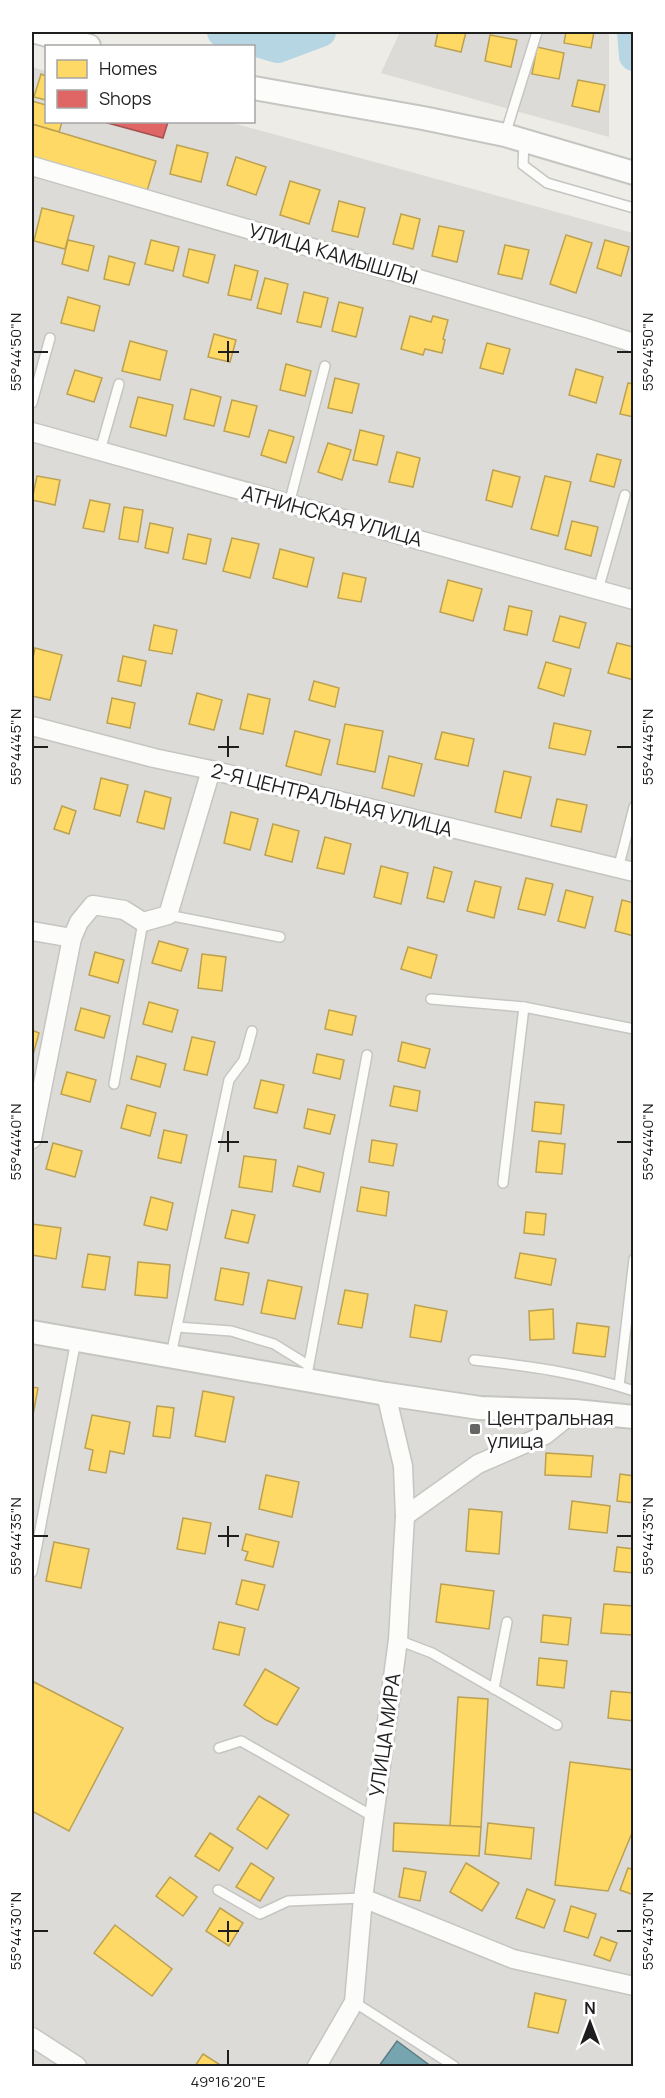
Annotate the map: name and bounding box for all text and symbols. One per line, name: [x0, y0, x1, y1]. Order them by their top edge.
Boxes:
legend: [45, 45, 255, 123]
text: Homes: [99, 56, 157, 80]
text: Shops: [99, 86, 151, 110]
street label: УЛИЦА КАМЫШЛЫ: [245, 216, 421, 291]
text: 55°44'50"N: [5, 313, 26, 391]
text: 55°44'50"N: [637, 313, 658, 391]
street label: АТНИНСКАЯ УЛИЦА: [239, 478, 426, 553]
text: 55°44'45"N: [5, 709, 26, 785]
text: 55°44'45"N: [637, 709, 658, 785]
street label: 2-Я ЦЕНТРАЛЬНАЯ УЛИЦА: [209, 756, 456, 843]
text: 55°44'40"N: [5, 1103, 26, 1181]
text: 55°44'40"N: [637, 1103, 658, 1181]
place label: Центральная улица: [487, 1404, 614, 1454]
marker: Центральная улица: [468, 1422, 482, 1436]
text: 55°44'35"N: [5, 1497, 26, 1575]
text: 55°44'35"N: [637, 1497, 658, 1575]
street label: УЛИЦА МИРА: [362, 1671, 407, 1798]
text: 55°44'30"N: [5, 1892, 26, 1970]
text: 55°44'30"N: [637, 1892, 658, 1970]
north arrow: [560, 1993, 620, 2053]
text: N: [584, 1997, 596, 2019]
text: 49°16'20"E: [190, 2071, 266, 2092]

